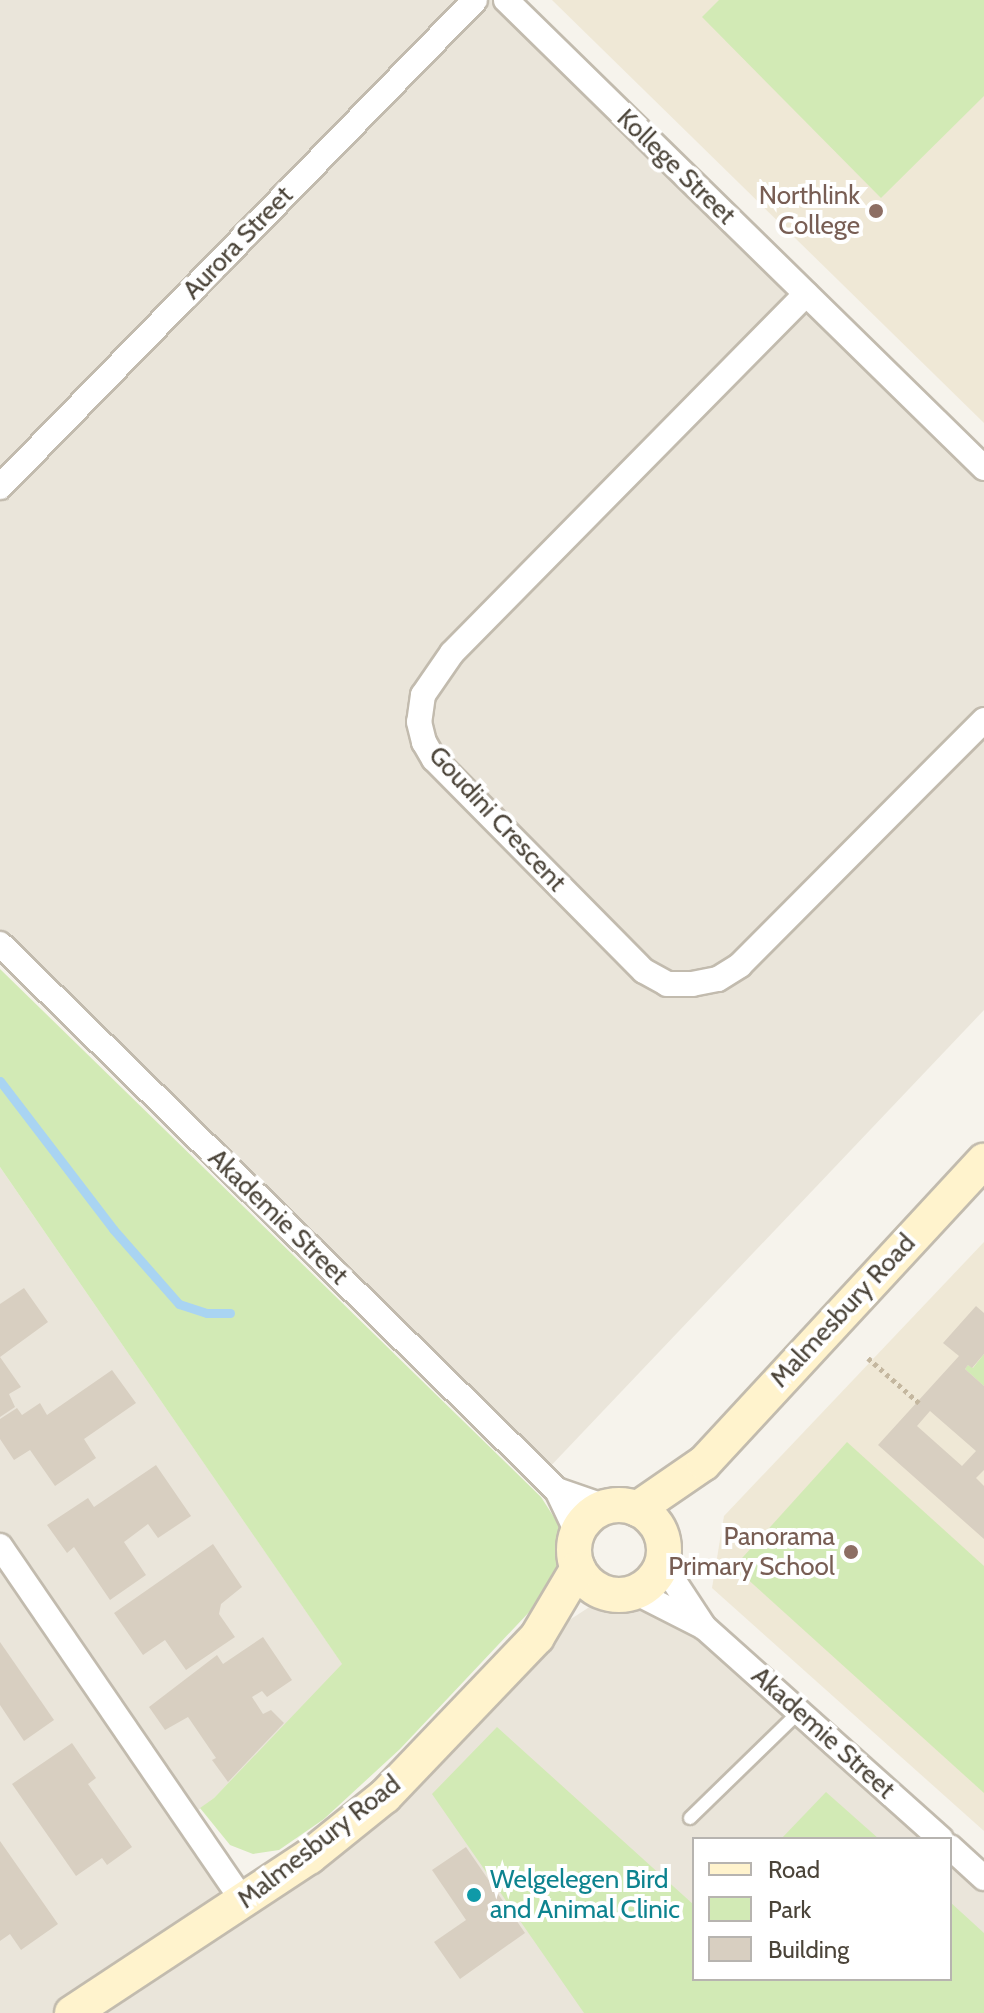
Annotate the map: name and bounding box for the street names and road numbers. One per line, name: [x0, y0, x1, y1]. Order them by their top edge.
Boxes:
street label: Kollege Street: [610, 103, 742, 231]
street label: Aurora Street: [177, 180, 299, 306]
street label: Goudini Crescent: [422, 740, 572, 898]
street label: Akademie Street: [202, 1143, 354, 1291]
street label: Malmesbury Road: [764, 1228, 922, 1394]
street label: Akademie Street: [745, 1660, 901, 1806]
street label: Malmesbury Road: [231, 1769, 407, 1915]

